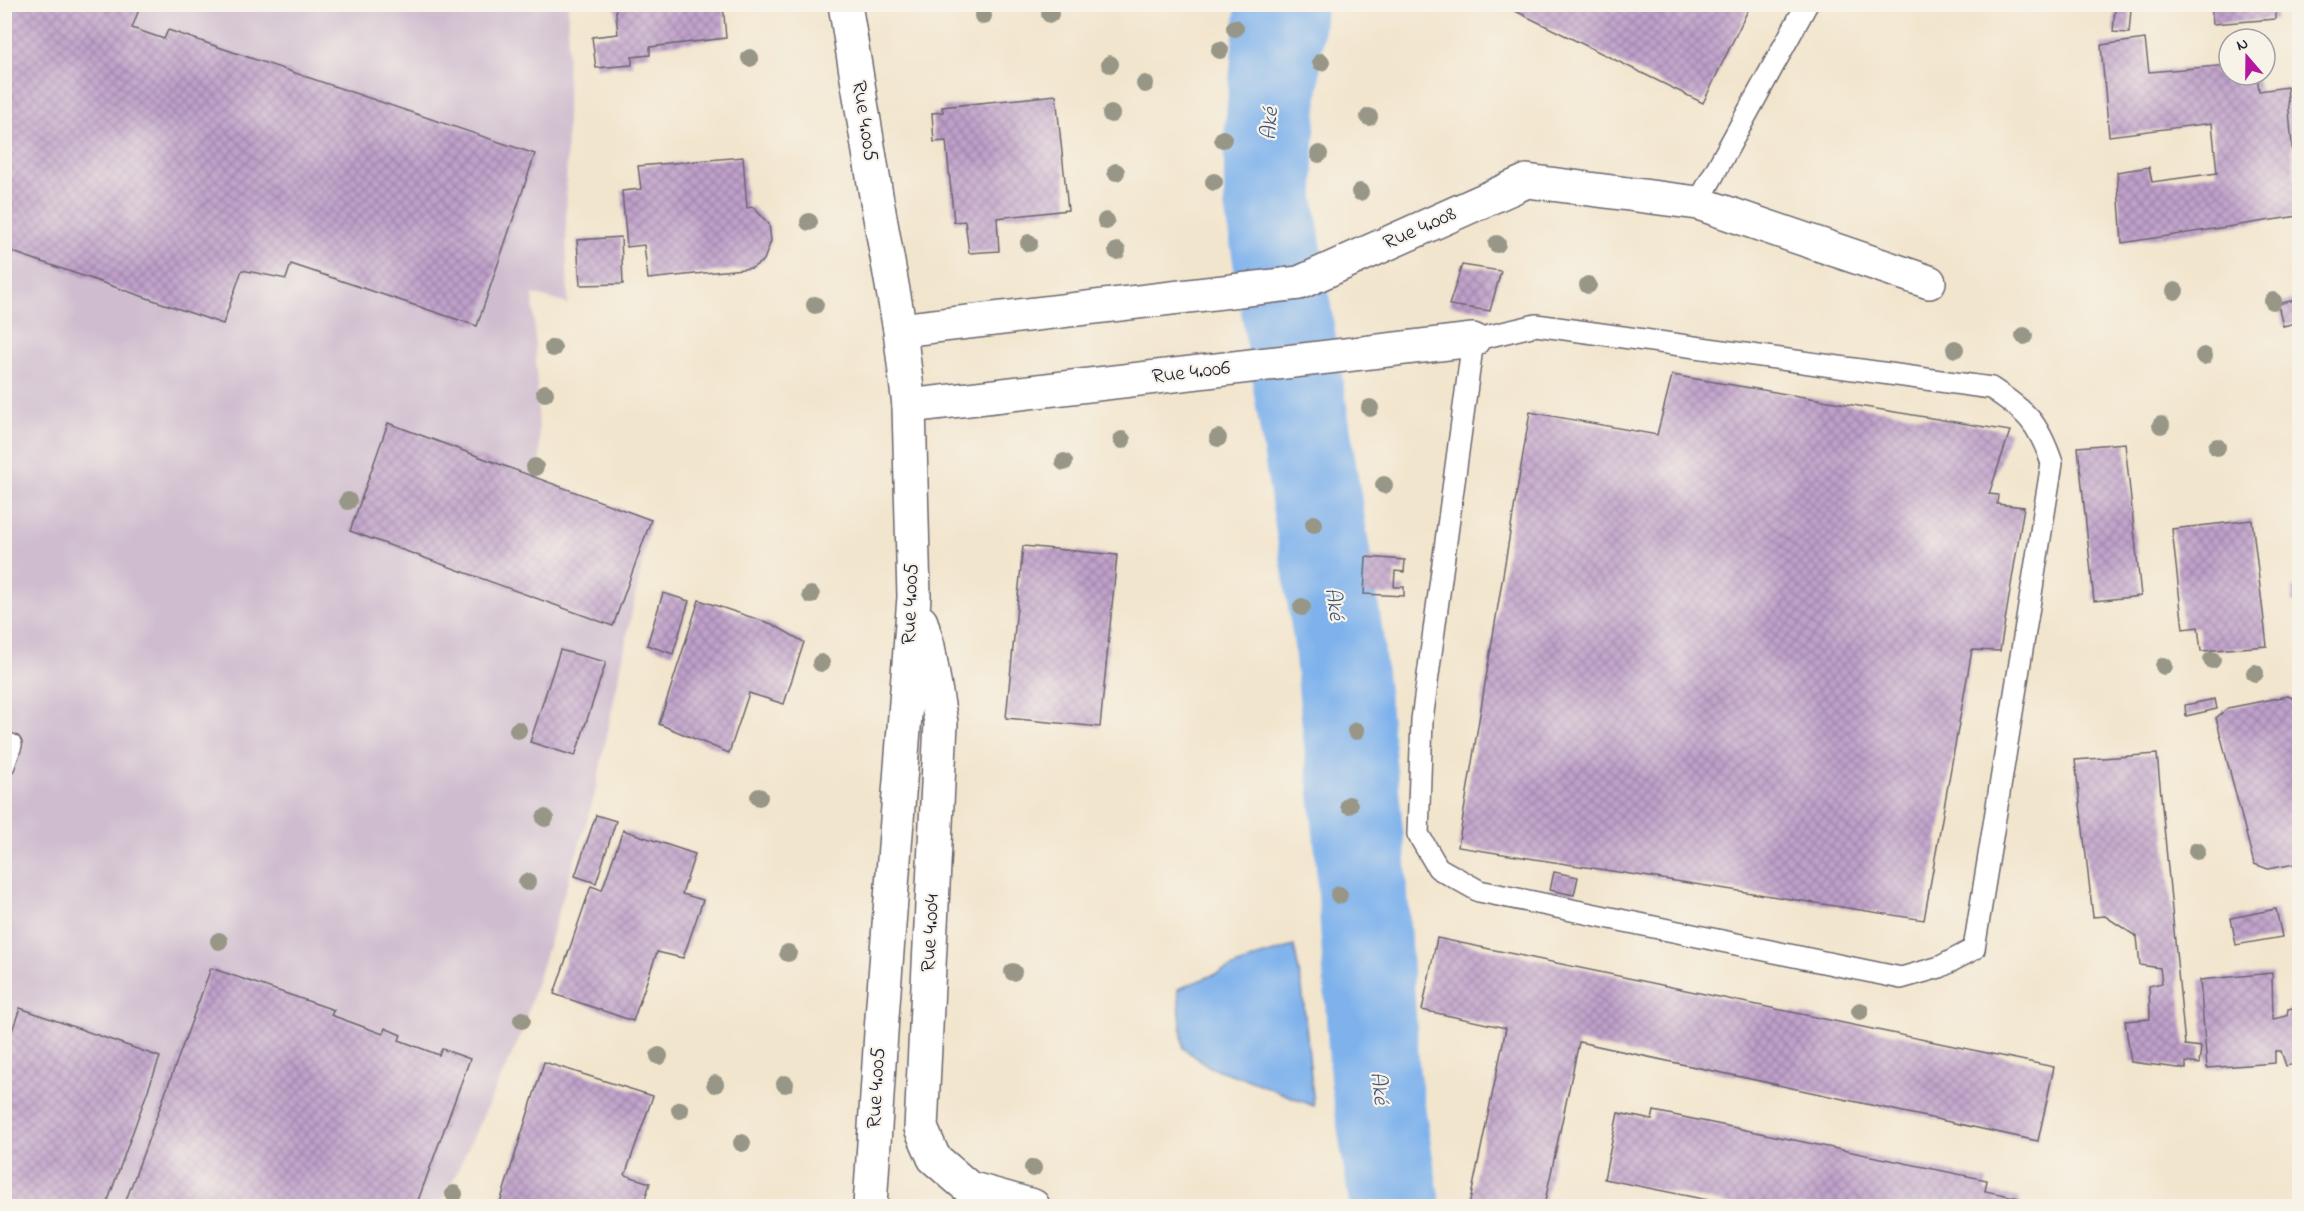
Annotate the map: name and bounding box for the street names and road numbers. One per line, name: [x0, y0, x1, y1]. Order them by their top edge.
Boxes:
street label: Rue 4.005: [843, 78, 885, 164]
street label: Rue 4.008: [1379, 200, 1461, 258]
street label: Rue 4.006: [1150, 353, 1232, 393]
street label: Rue 4.005: [895, 563, 927, 645]
street label: Rue 4.004: [914, 893, 948, 973]
street label: Rue 4.005: [860, 1047, 894, 1129]

